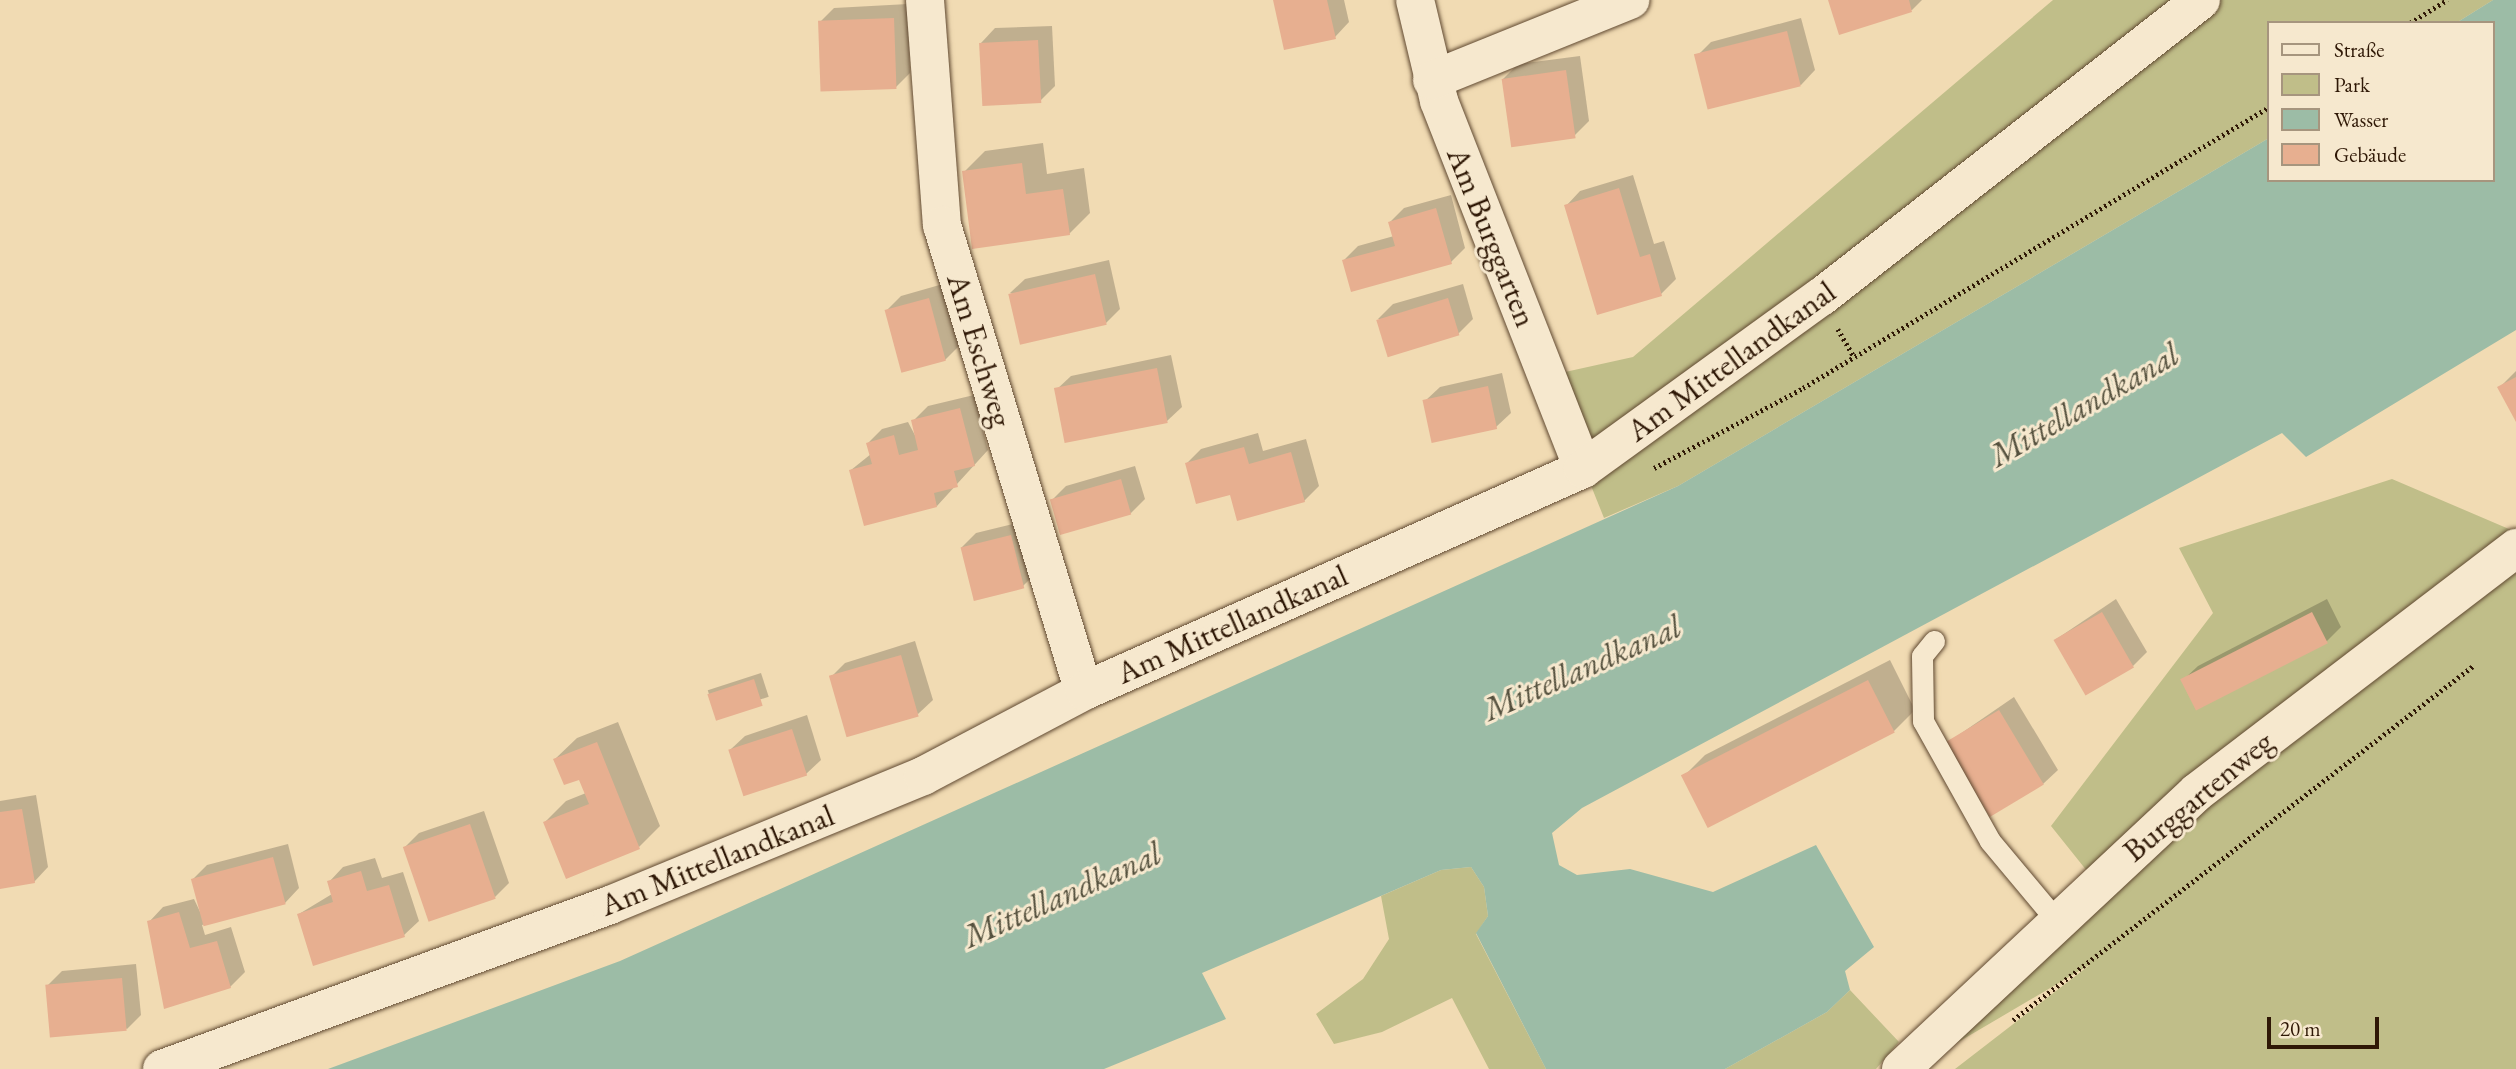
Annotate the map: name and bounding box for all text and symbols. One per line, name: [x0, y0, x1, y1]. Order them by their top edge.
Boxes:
legend: [2268, 21, 2495, 182]
text: Straße: [2334, 36, 2385, 63]
text: Park: [2334, 71, 2370, 98]
text: Wasser: [2334, 106, 2388, 133]
street label: Am Burggarten: [1439, 141, 1545, 333]
text: Gebäude: [2334, 141, 2406, 168]
street label: Am Eschweg: [939, 269, 1021, 431]
street label: Am Mittellandkanal: [1619, 272, 1843, 450]
water label: Mittellandkanal: [1982, 335, 2186, 475]
street label: Am Mittellandkanal: [1110, 556, 1354, 692]
water label: Mittellandkanal: [1477, 607, 1687, 729]
street label: Burggartenweg: [2115, 722, 2281, 870]
street label: Am Mittellandkanal: [594, 796, 840, 924]
water label: Mittellandkanal: [957, 834, 1167, 956]
scale bar: [2271, 1002, 2383, 1046]
text: 20 m: [2280, 1015, 2321, 1042]

